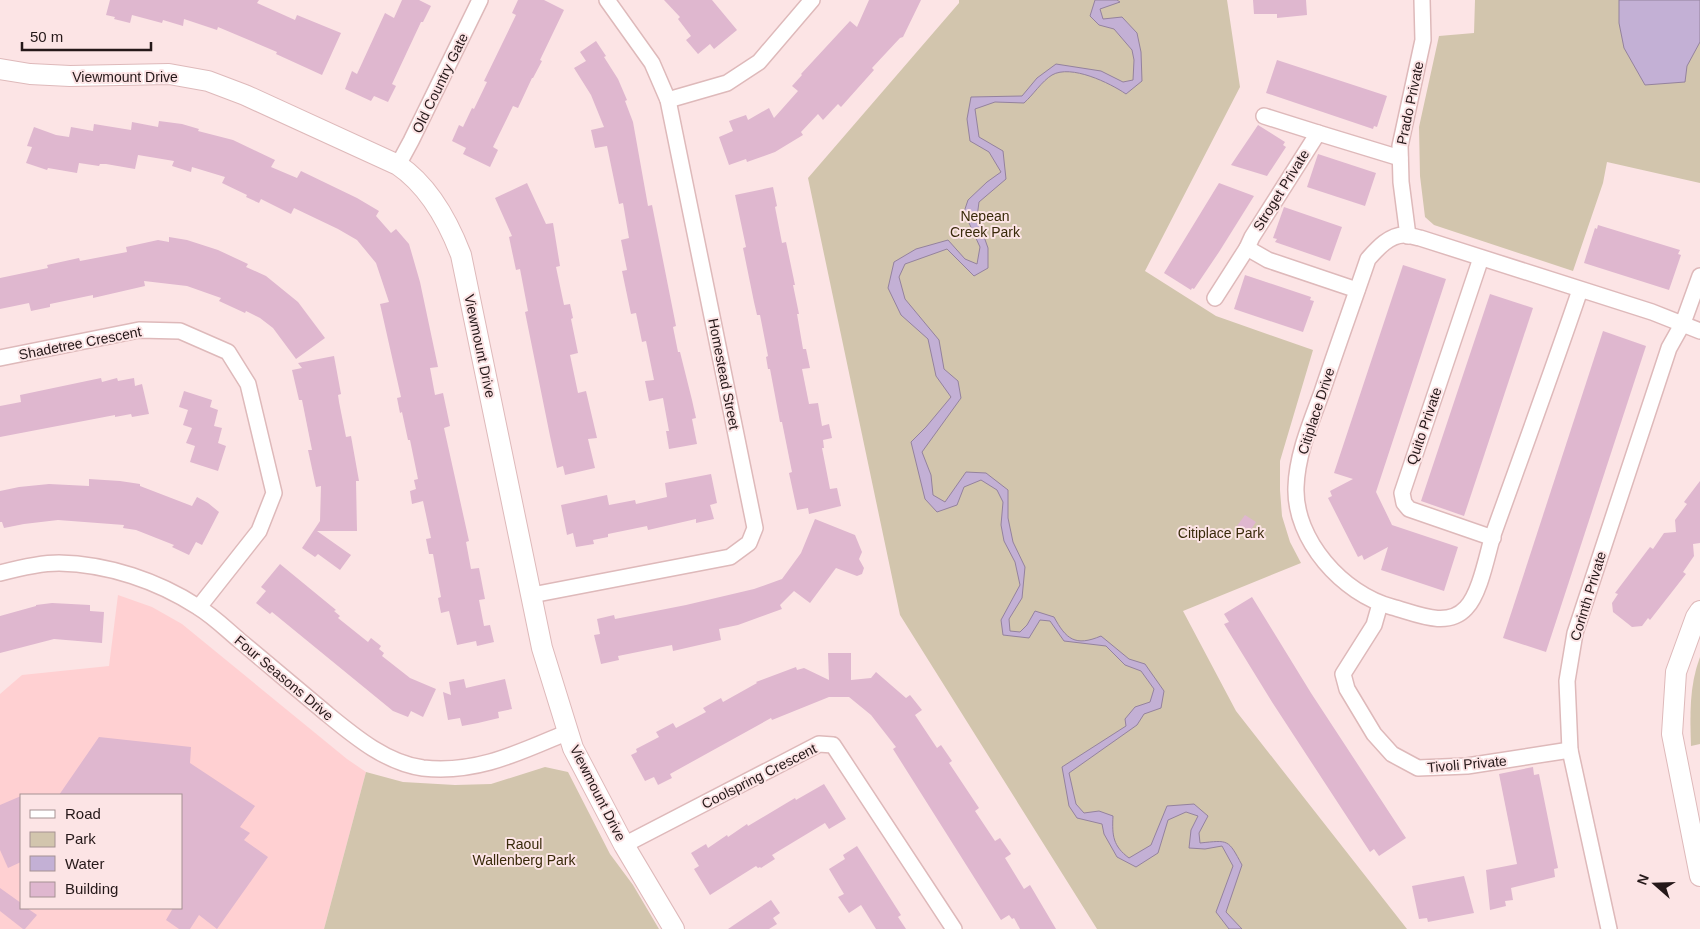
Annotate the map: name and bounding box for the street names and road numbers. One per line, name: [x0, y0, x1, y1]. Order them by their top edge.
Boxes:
street label: Old Country Gate: [409, 30, 471, 135]
street label: Prado Private: [1393, 60, 1427, 146]
street label: Viewmount Drive: [72, 69, 178, 85]
street label: Stroget Private: [1250, 146, 1312, 234]
street label: Viewmount Drive: [461, 293, 499, 399]
street label: Homestead Street: [705, 317, 743, 431]
street label: Shadetree Crescent: [17, 323, 143, 363]
street label: Citiplace Drive: [1294, 365, 1338, 456]
street label: Quito Private: [1403, 385, 1445, 467]
street label: Corinth Private: [1567, 549, 1609, 643]
street label: Four Seasons Drive: [231, 632, 337, 724]
street label: Coolspring Crescent: [699, 740, 819, 812]
street label: Viewmount Drive: [567, 742, 629, 844]
street label: Tivoli Private: [1427, 753, 1508, 775]

